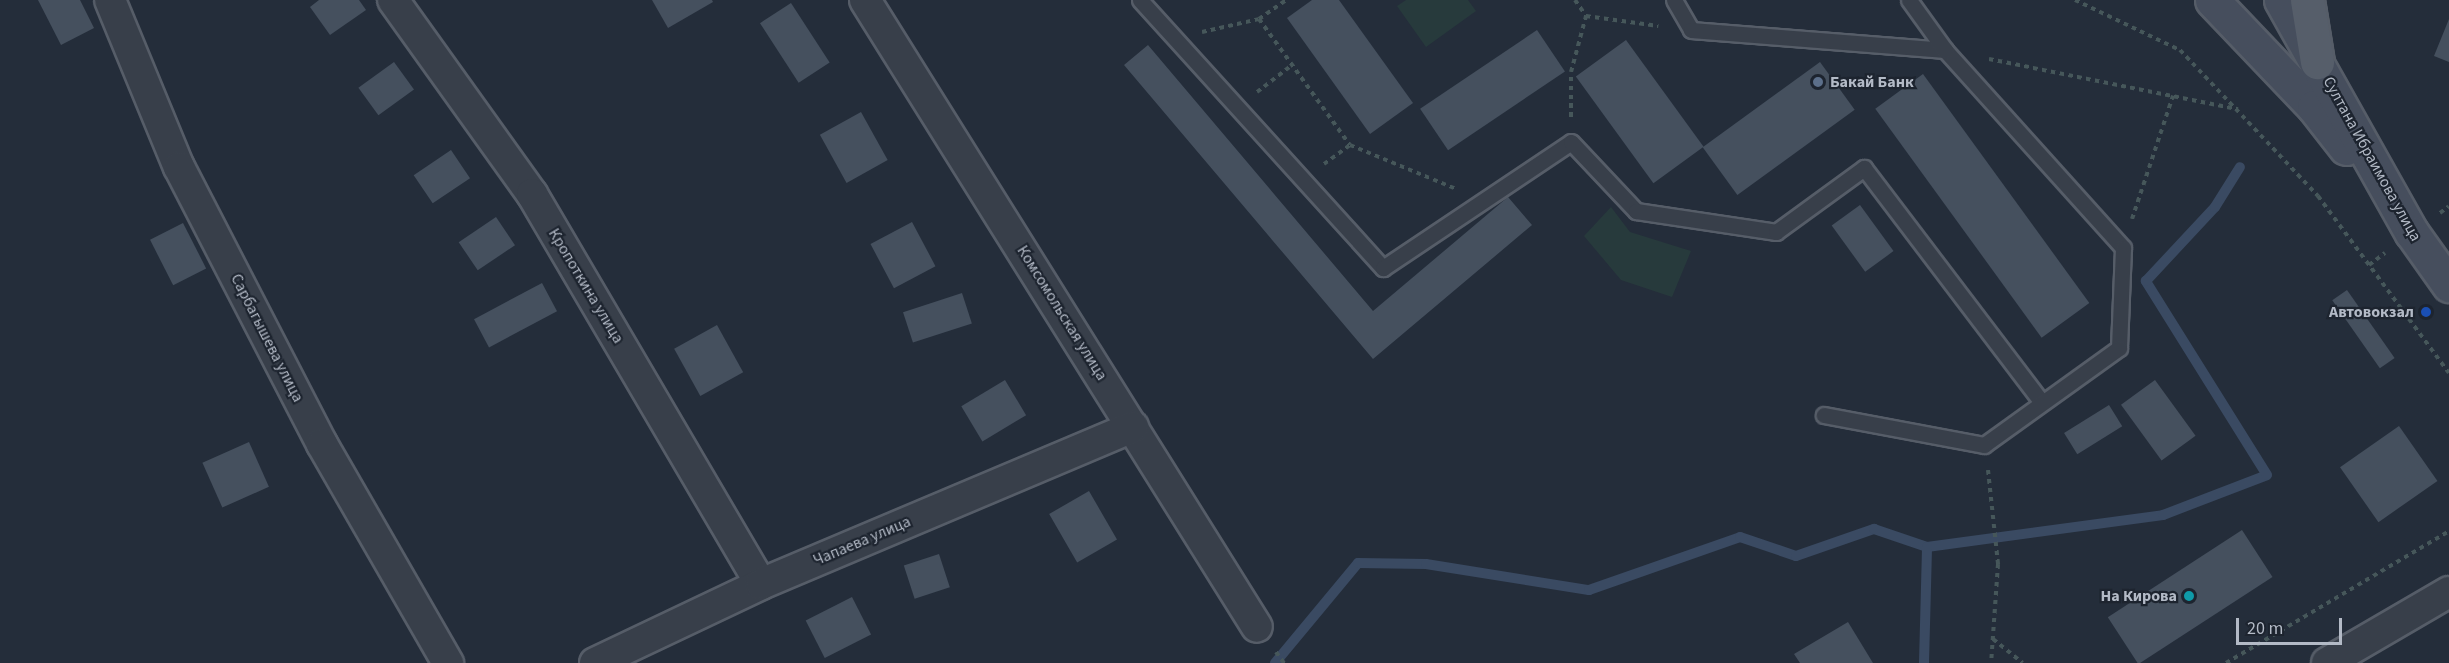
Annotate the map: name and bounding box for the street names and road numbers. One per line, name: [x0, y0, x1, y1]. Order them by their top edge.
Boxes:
street label: Султана Ибраимова улица: [2319, 73, 2425, 245]
street label: Кропоткина улица: [544, 225, 628, 347]
street label: Комсомольская улица: [1013, 242, 1111, 384]
street label: Сарбагышева улица: [226, 271, 308, 405]
street label: Чапаева улица: [810, 512, 914, 570]

